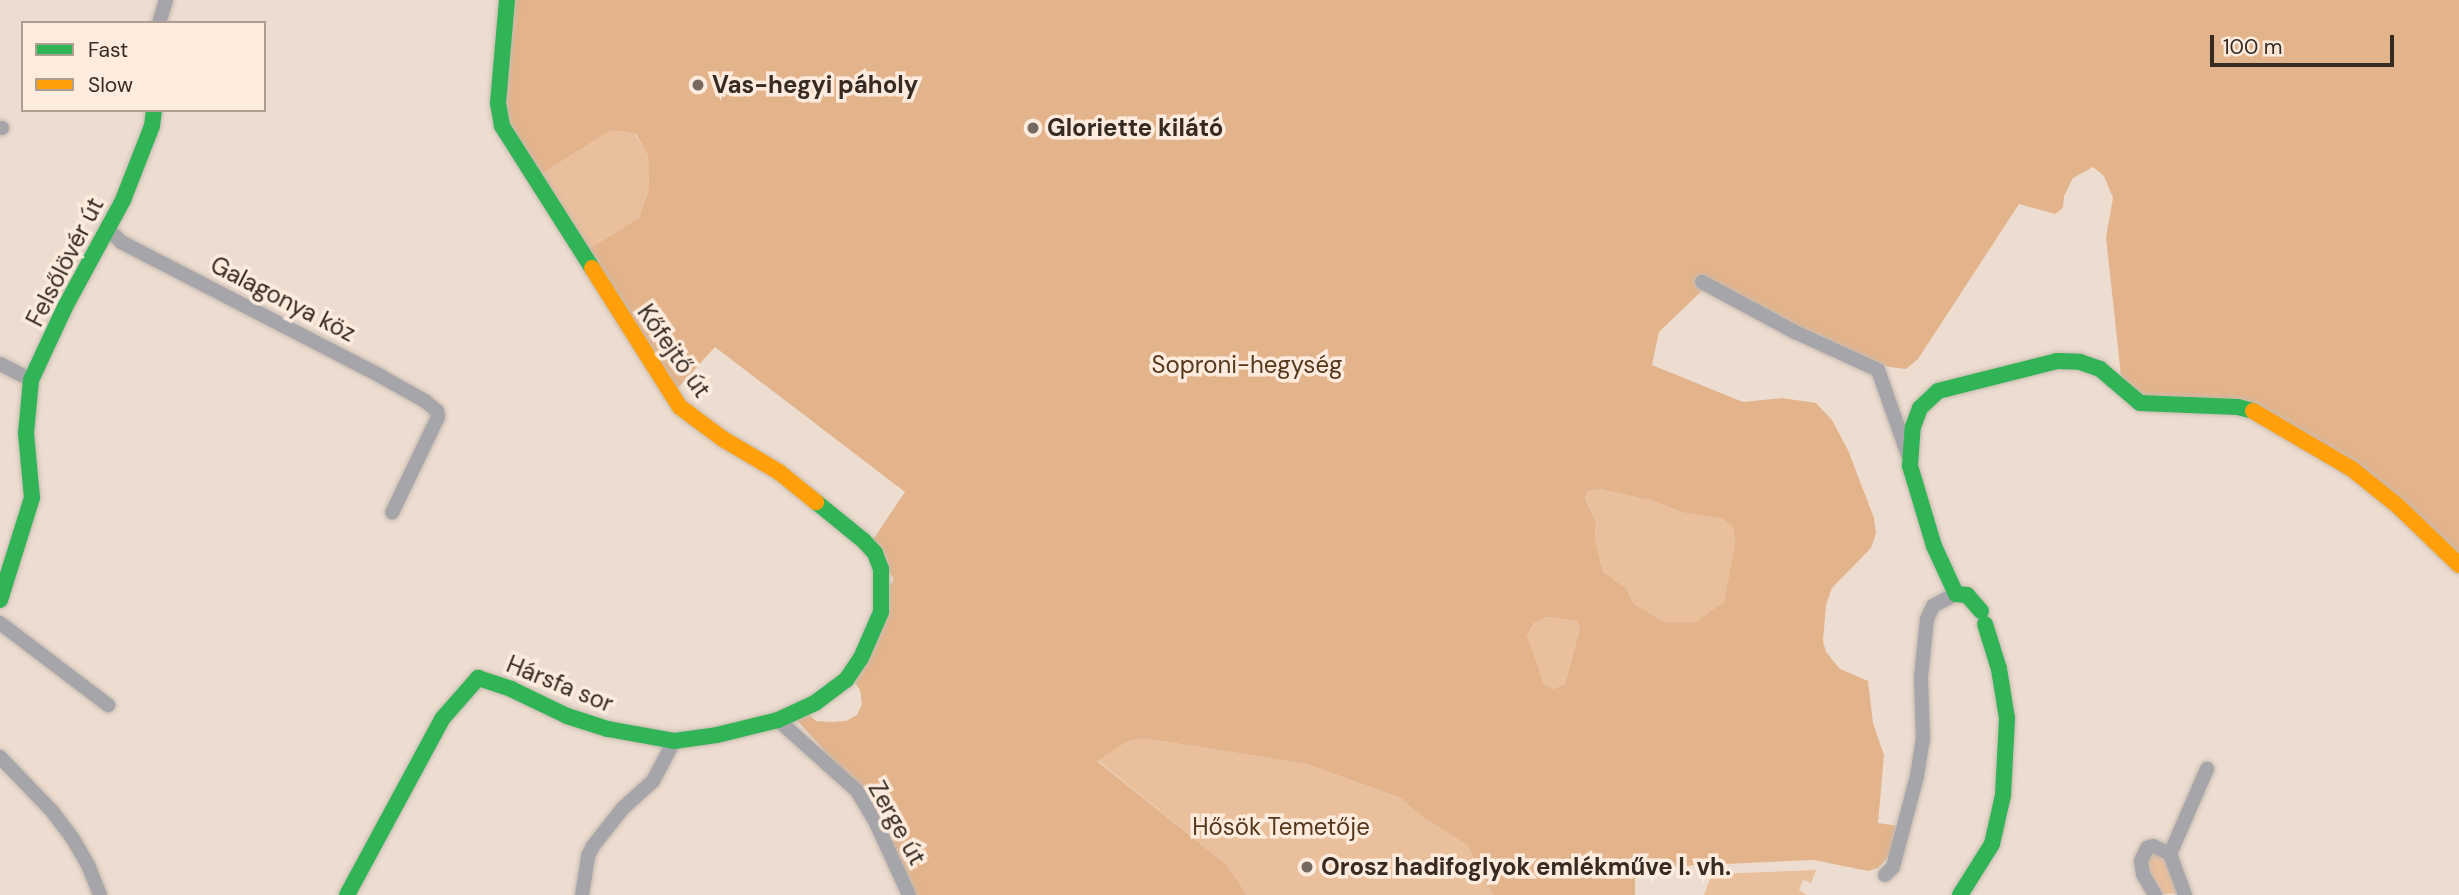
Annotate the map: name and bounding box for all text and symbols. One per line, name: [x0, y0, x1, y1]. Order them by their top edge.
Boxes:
legend: [21, 21, 266, 112]
scale bar: [2214, 21, 2398, 65]
text: 100 m: [2223, 33, 2283, 61]
text: Fast: [88, 36, 128, 64]
text: Slow: [88, 71, 133, 99]
place label: Vas-hegyi páholy: [712, 71, 918, 99]
marker: Vas-hegyi páholy: [690, 77, 706, 93]
place label: Gloriette kilátó: [1047, 114, 1223, 142]
marker: Gloriette kilátó: [1025, 120, 1041, 136]
street label: Felsőlövér út: [20, 193, 110, 331]
street label: Galagonya köz: [206, 250, 360, 348]
street label: Kőfejtő út: [631, 299, 717, 403]
park label: Soproni-hegység: [1152, 351, 1342, 379]
street label: Hársfa sor: [502, 650, 618, 718]
street label: Zerge út: [862, 776, 932, 870]
park label: Hősök Temetője: [1192, 813, 1370, 841]
place label: Orosz hadifoglyok emlékműve I. vh.: [1321, 853, 1731, 881]
marker: Orosz hadifoglyok emlékműve I. vh.: [1299, 859, 1315, 875]

